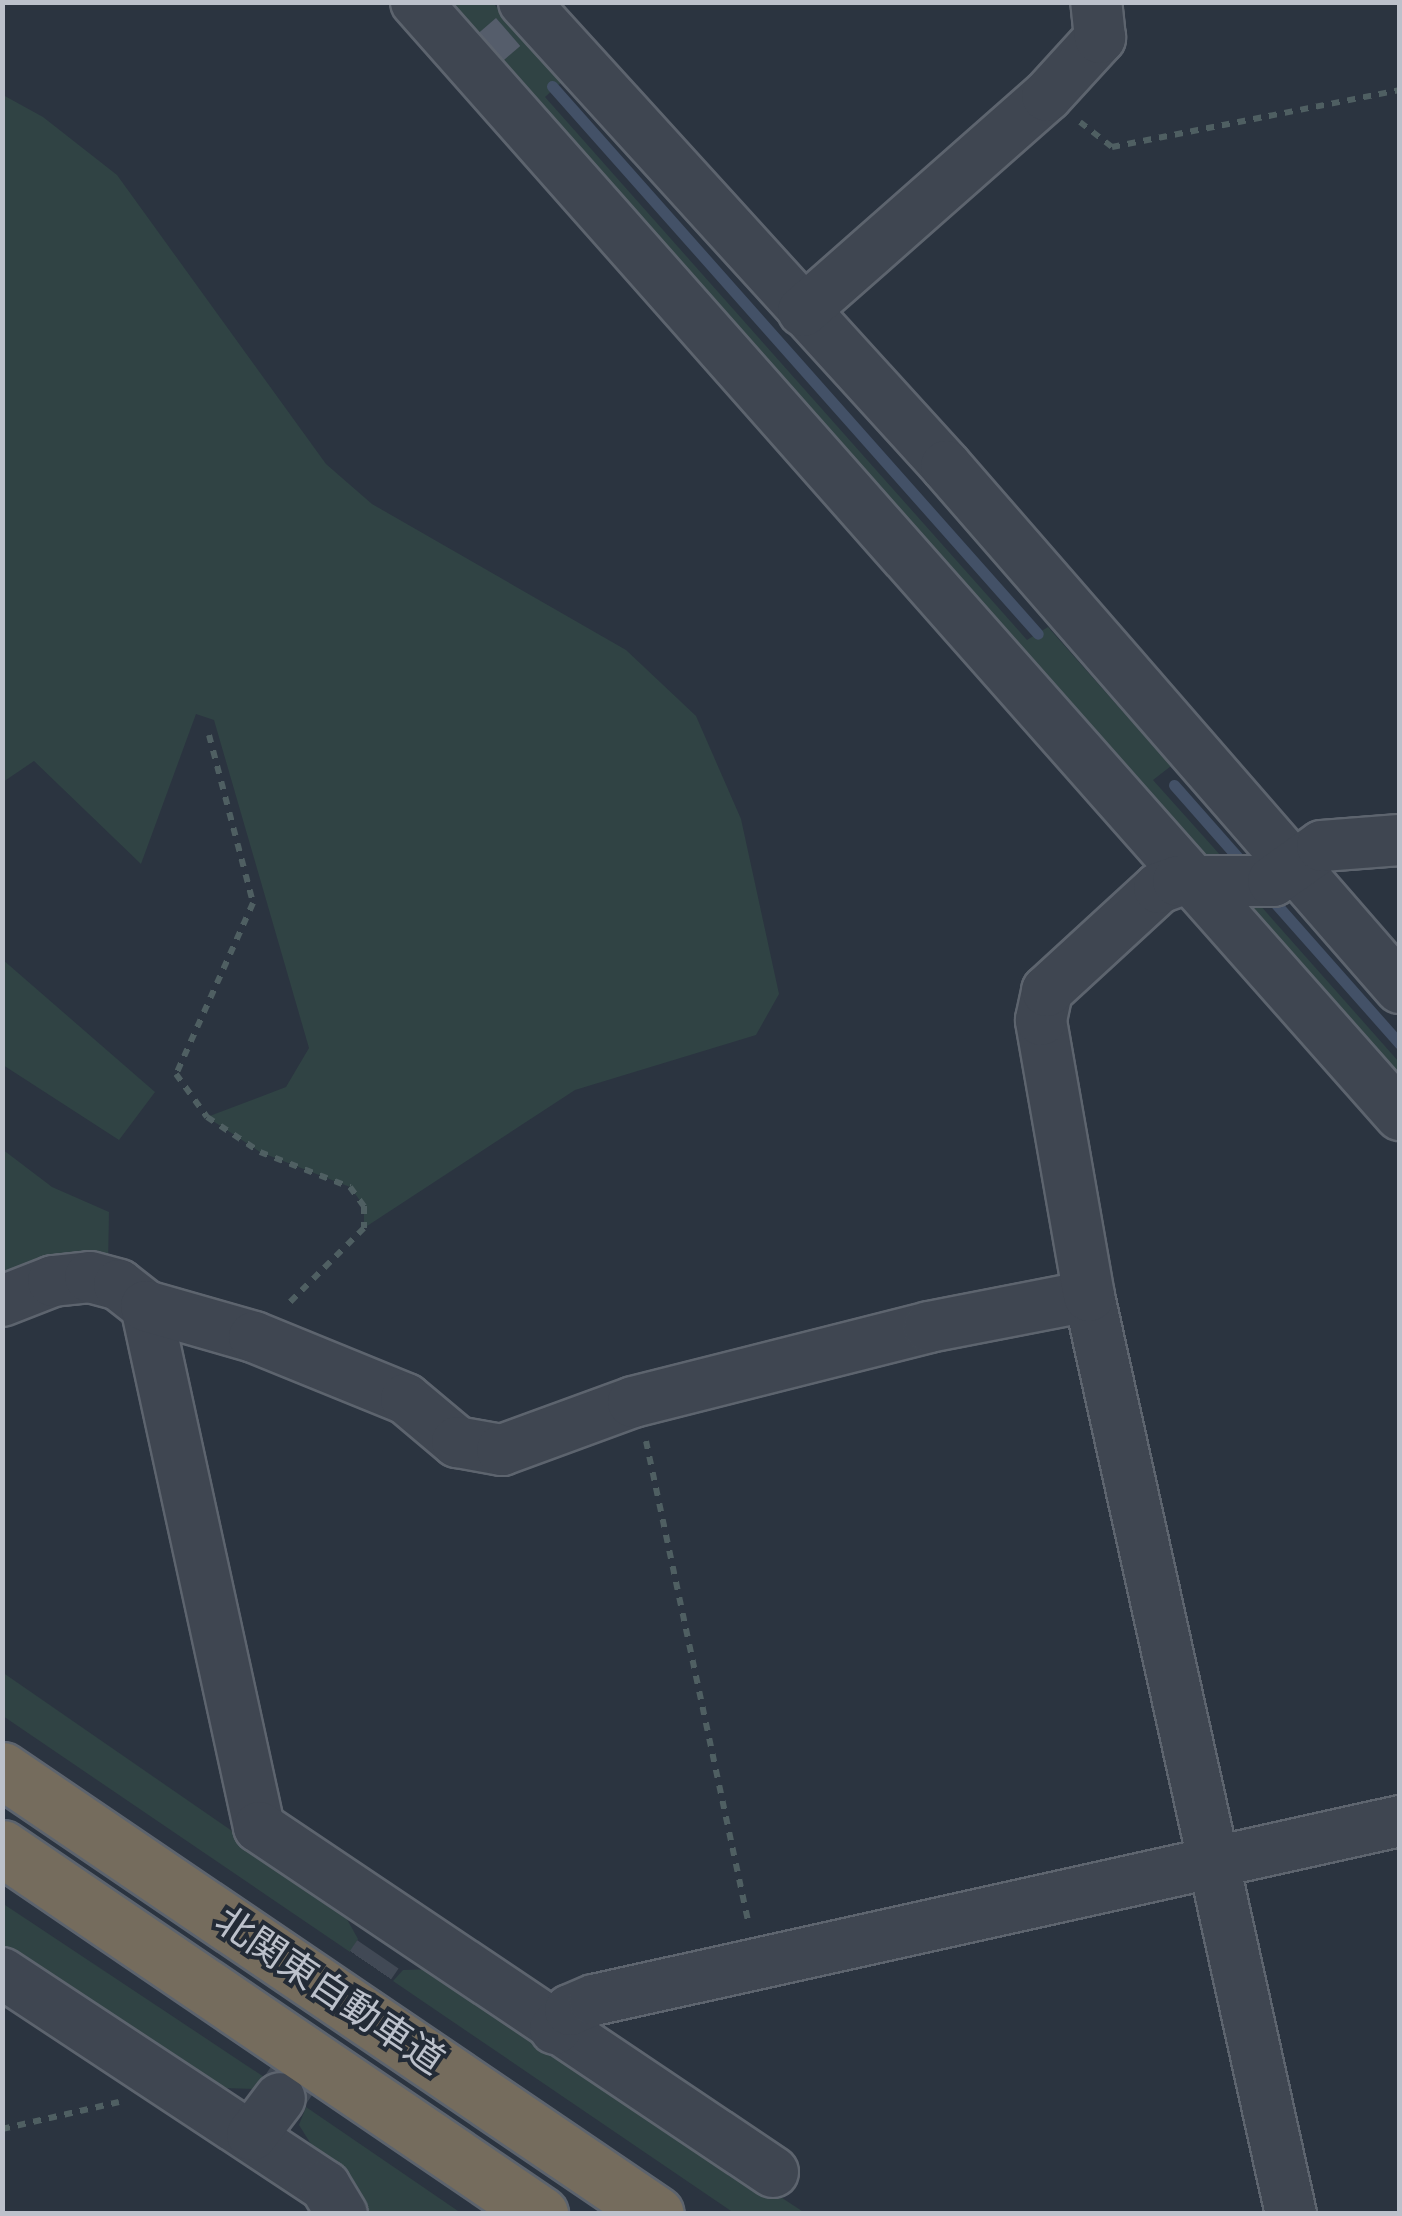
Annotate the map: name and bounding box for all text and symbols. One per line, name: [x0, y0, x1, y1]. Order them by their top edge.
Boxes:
street label: 北関東自動車道: [206, 1899, 452, 2085]

